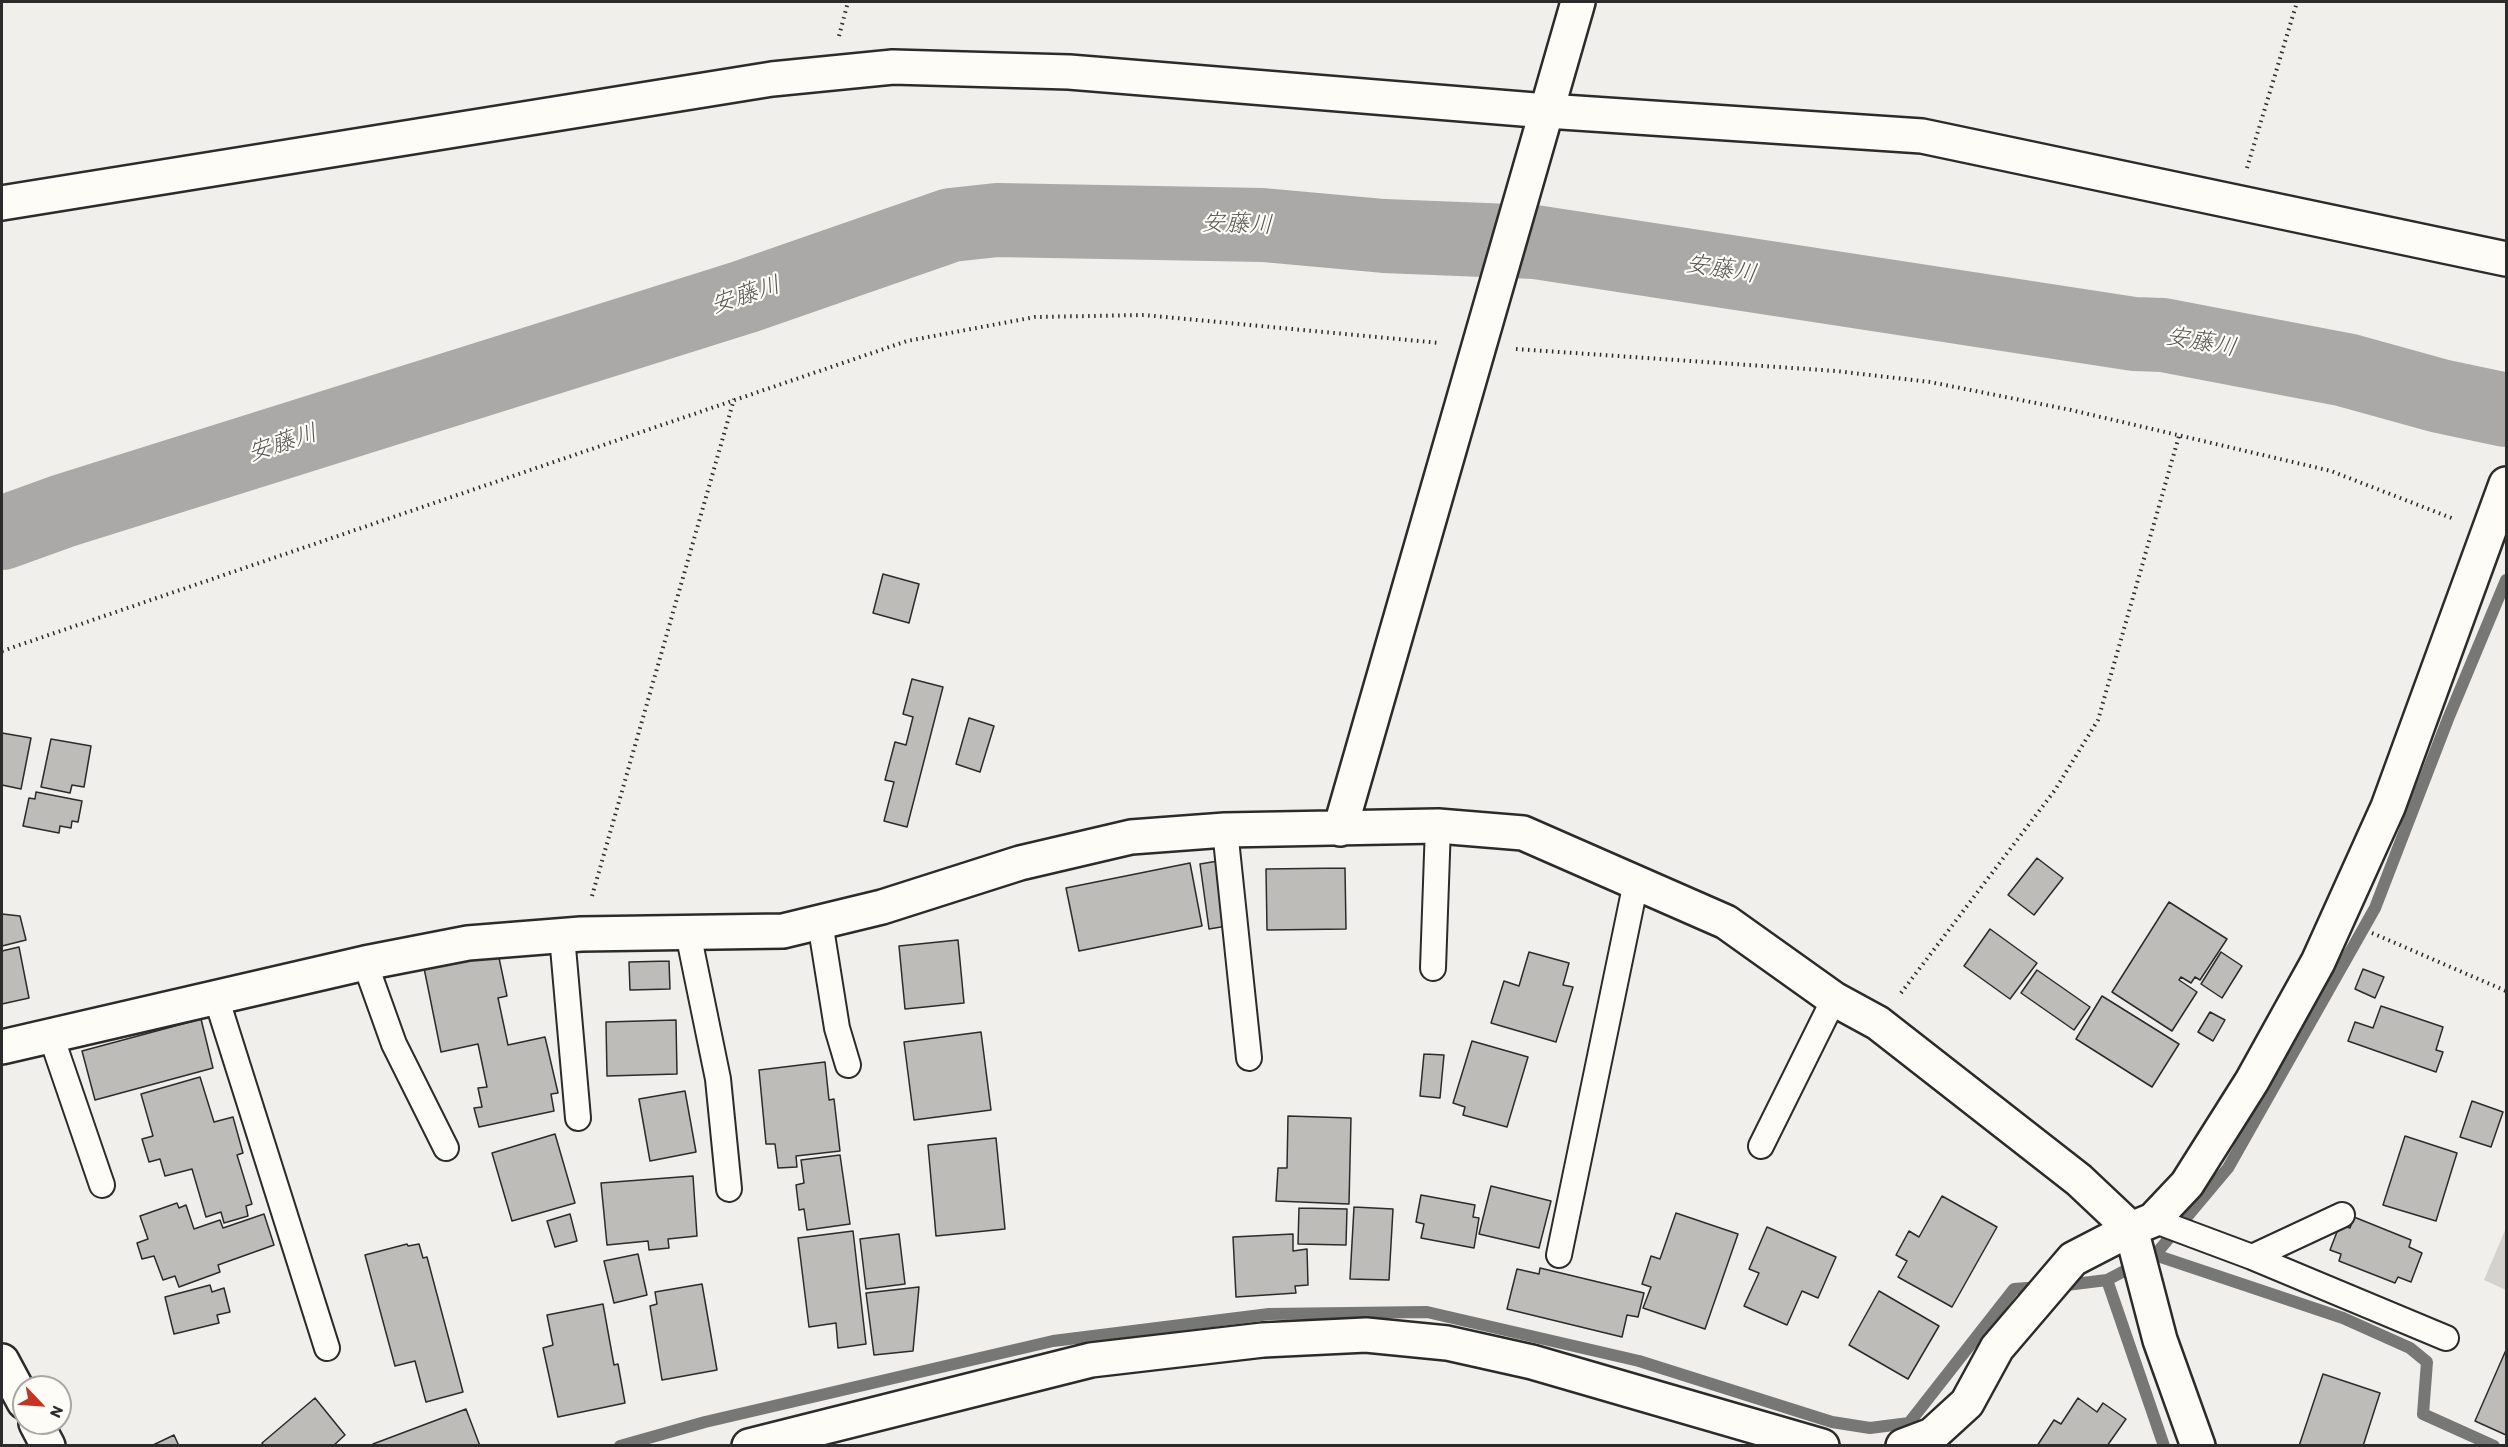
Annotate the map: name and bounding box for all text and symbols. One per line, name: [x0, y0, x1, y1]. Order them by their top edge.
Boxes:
water label: 安藤川: [1201, 209, 1273, 241]
water label: 安藤川: [1683, 250, 1759, 290]
water label: 安藤川: [707, 271, 785, 321]
water label: 安藤川: [2163, 323, 2239, 363]
water label: 安藤川: [244, 419, 322, 469]
north arrow: [12, 1375, 72, 1435]
text: N: [46, 1403, 68, 1421]

